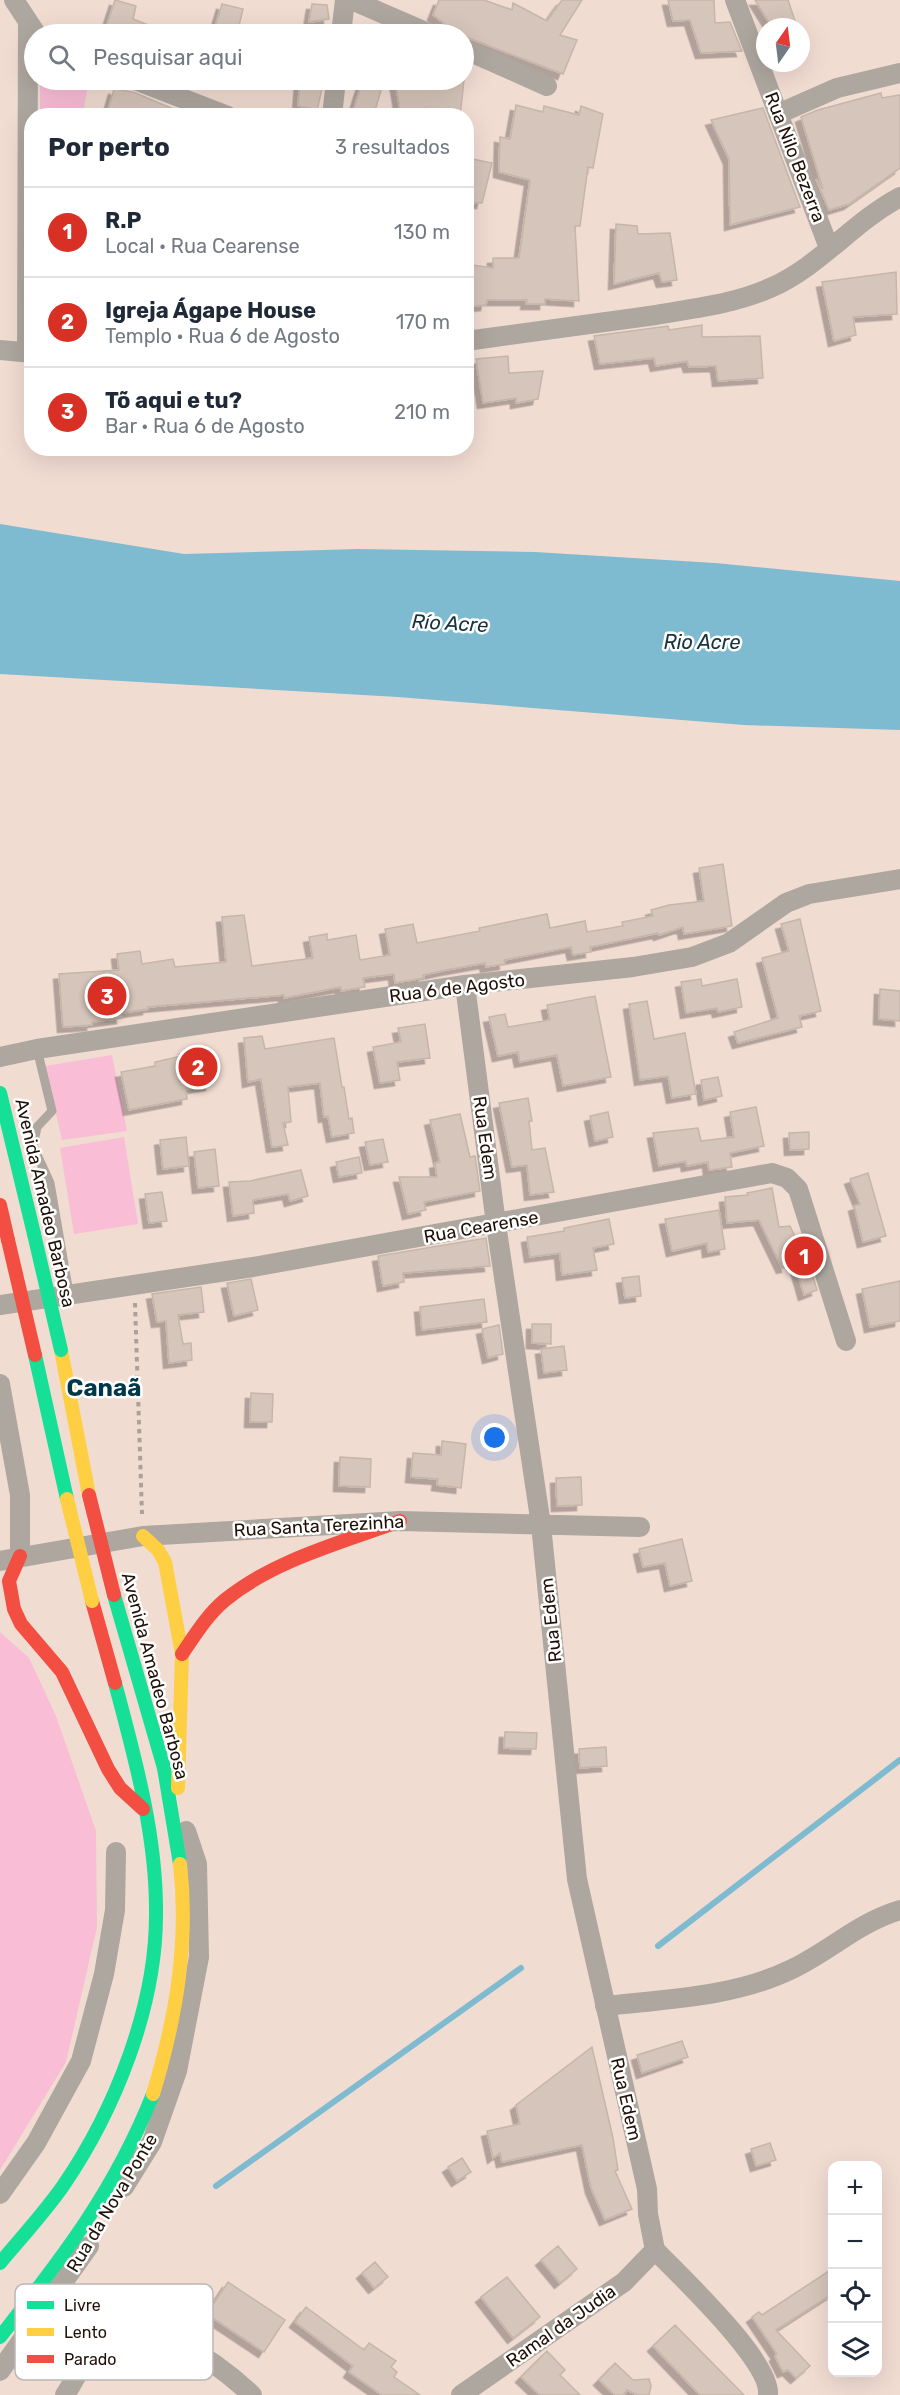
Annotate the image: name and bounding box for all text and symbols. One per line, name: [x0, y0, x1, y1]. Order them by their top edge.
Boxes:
north arrow: [756, 18, 810, 72]
search box: [24, 24, 474, 90]
icon: search: [45, 41, 78, 74]
text: Pesquisar aqui: [93, 44, 243, 71]
street label: Rua Nilo Bezerra: [760, 89, 830, 225]
text: Por perto: [48, 132, 170, 163]
text: 3 resultados: [335, 135, 450, 159]
text: R.P: [105, 207, 141, 234]
text: 1: [63, 220, 72, 244]
text: 130 m: [394, 220, 450, 244]
text: Local · Rua Cearense: [105, 234, 300, 258]
text: Igreja Ágape House: [105, 297, 316, 324]
text: 2: [61, 310, 74, 334]
text: 170 m: [396, 310, 450, 334]
text: Templo · Rua 6 de Agosto: [105, 324, 340, 348]
text: Tõ aqui e tu?: [105, 387, 242, 414]
text: 3: [61, 400, 74, 424]
text: 210 m: [394, 400, 450, 424]
text: Bar · Rua 6 de Agosto: [105, 414, 305, 438]
water label: Río Acre: [411, 609, 489, 637]
water label: Rio Acre: [664, 630, 740, 654]
street label: Rua 6 de Agosto: [388, 969, 526, 1007]
pin: 3: [88, 974, 126, 1018]
pin: 2: [178, 1044, 218, 1090]
street label: Rua Edem: [468, 1095, 502, 1181]
street label: Avenida Amadeo Barbosa: [10, 1096, 80, 1310]
street label: Rua Cearense: [422, 1206, 540, 1248]
pin: 1: [784, 1234, 824, 1278]
district label: Canaã: [67, 1374, 141, 1402]
your location: [480, 1423, 509, 1452]
street label: Rua Santa Terezinha: [233, 1511, 405, 1541]
street label: Avenida Amadeo Barbosa: [117, 1570, 193, 1782]
street label: Rua Edem: [536, 1577, 566, 1663]
street label: Rua Edem: [606, 2055, 646, 2143]
street label: Rua da Nova Ponte: [62, 2130, 162, 2276]
map controls: [828, 2161, 882, 2377]
button: +: [828, 2161, 882, 2215]
button: −: [828, 2215, 882, 2269]
button: locate: [828, 2269, 882, 2323]
street label: Ramal da Judia: [502, 2280, 620, 2372]
legend: [15, 2284, 213, 2380]
text: Livre: [64, 2296, 101, 2315]
text: Lento: [64, 2323, 107, 2342]
button: layers: [828, 2323, 882, 2377]
text: Parado: [64, 2350, 116, 2369]

